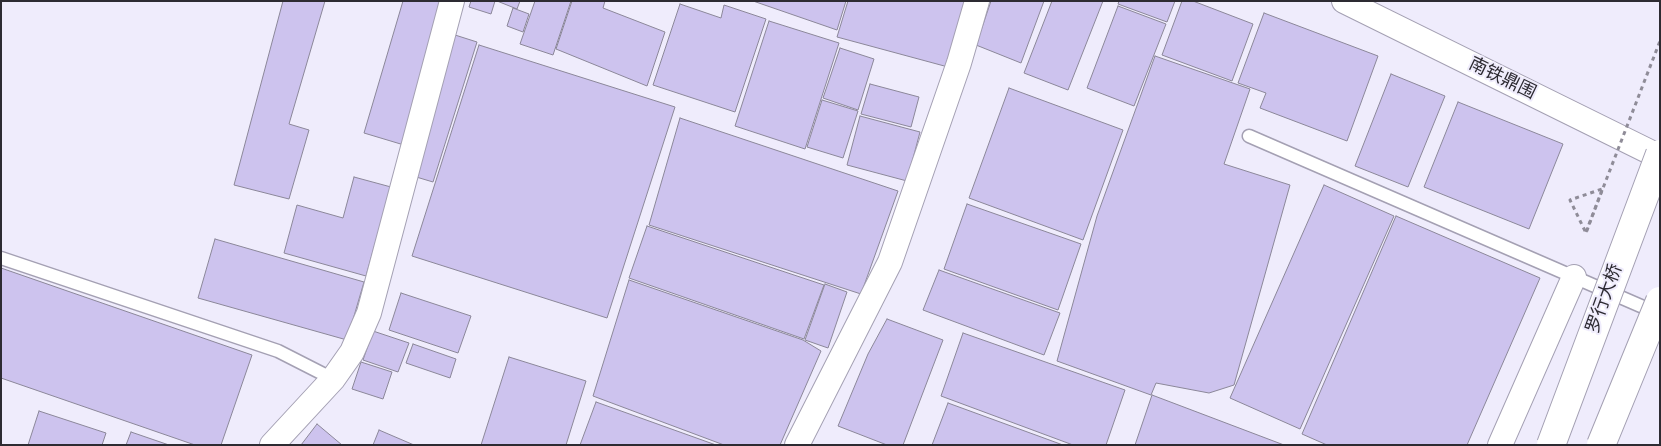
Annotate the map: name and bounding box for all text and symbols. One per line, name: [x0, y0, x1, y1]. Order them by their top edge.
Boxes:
street label: 南铁鼎围: [1465, 54, 1539, 104]
street label: 罗行大桥: [1583, 261, 1627, 337]

